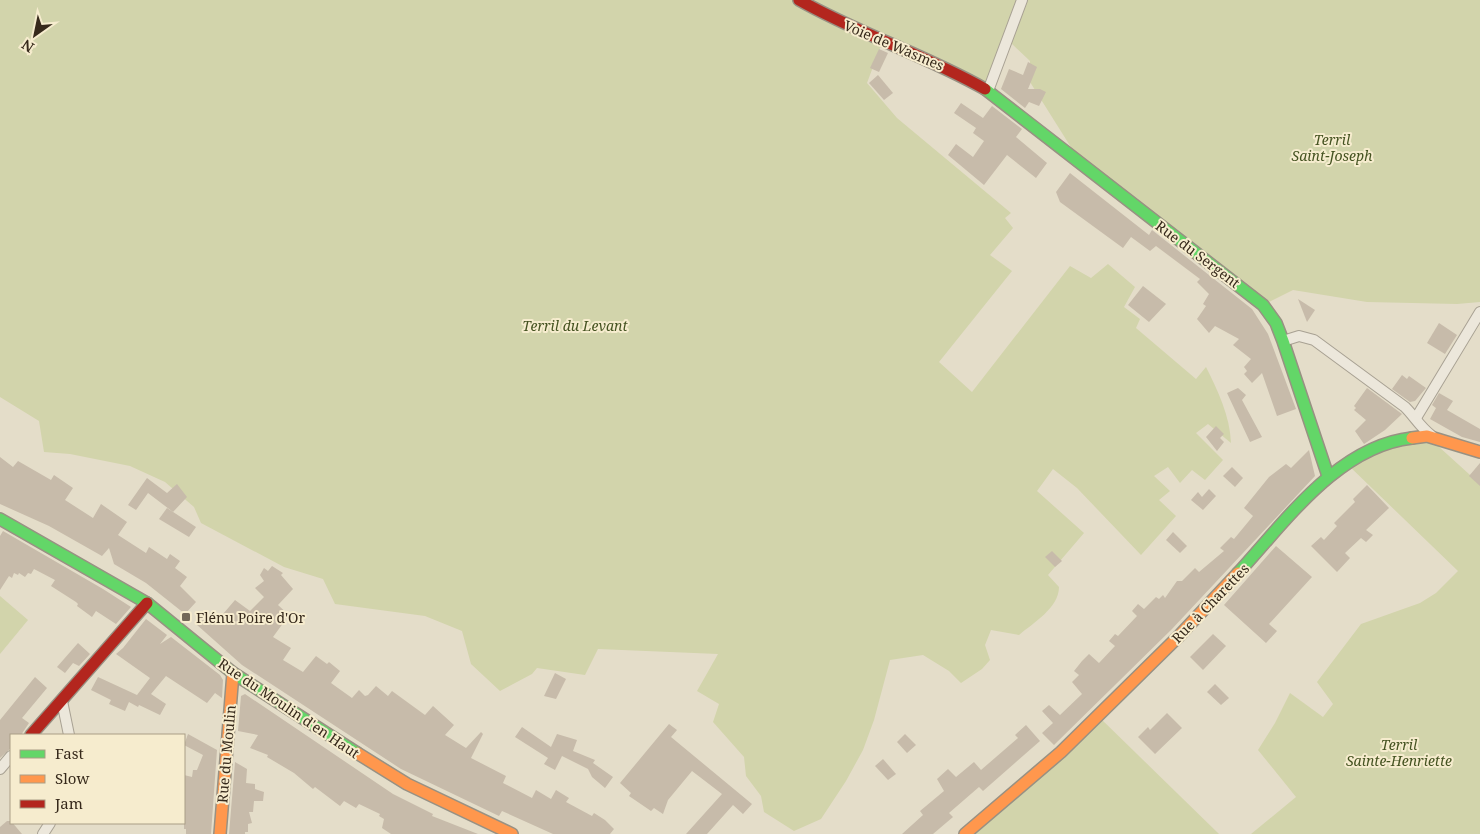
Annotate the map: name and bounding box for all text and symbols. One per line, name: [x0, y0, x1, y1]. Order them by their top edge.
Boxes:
north arrow: [10, 10, 60, 60]
street label: Voie de Wasmes: [841, 15, 947, 75]
text: N: [18, 35, 37, 57]
park label: Terril Saint-Joseph: [1292, 130, 1373, 165]
street label: Rue du Sergent: [1152, 216, 1244, 292]
park label: Terril du Levant: [522, 316, 628, 335]
street label: Rue à Charettes: [1167, 559, 1253, 647]
place label: Flénu Poire d'Or: [196, 608, 305, 627]
marker: Flénu Poire d'Or: [180, 611, 192, 623]
street label: Rue du Moulin d'en Haut: [215, 655, 363, 761]
street label: Rue du Moulin: [213, 704, 239, 804]
legend: [10, 734, 185, 824]
park label: Terril Sainte-Henriette: [1346, 735, 1452, 770]
text: Fast: [55, 743, 84, 763]
text: Slow: [55, 768, 89, 788]
text: Jam: [54, 793, 83, 813]

